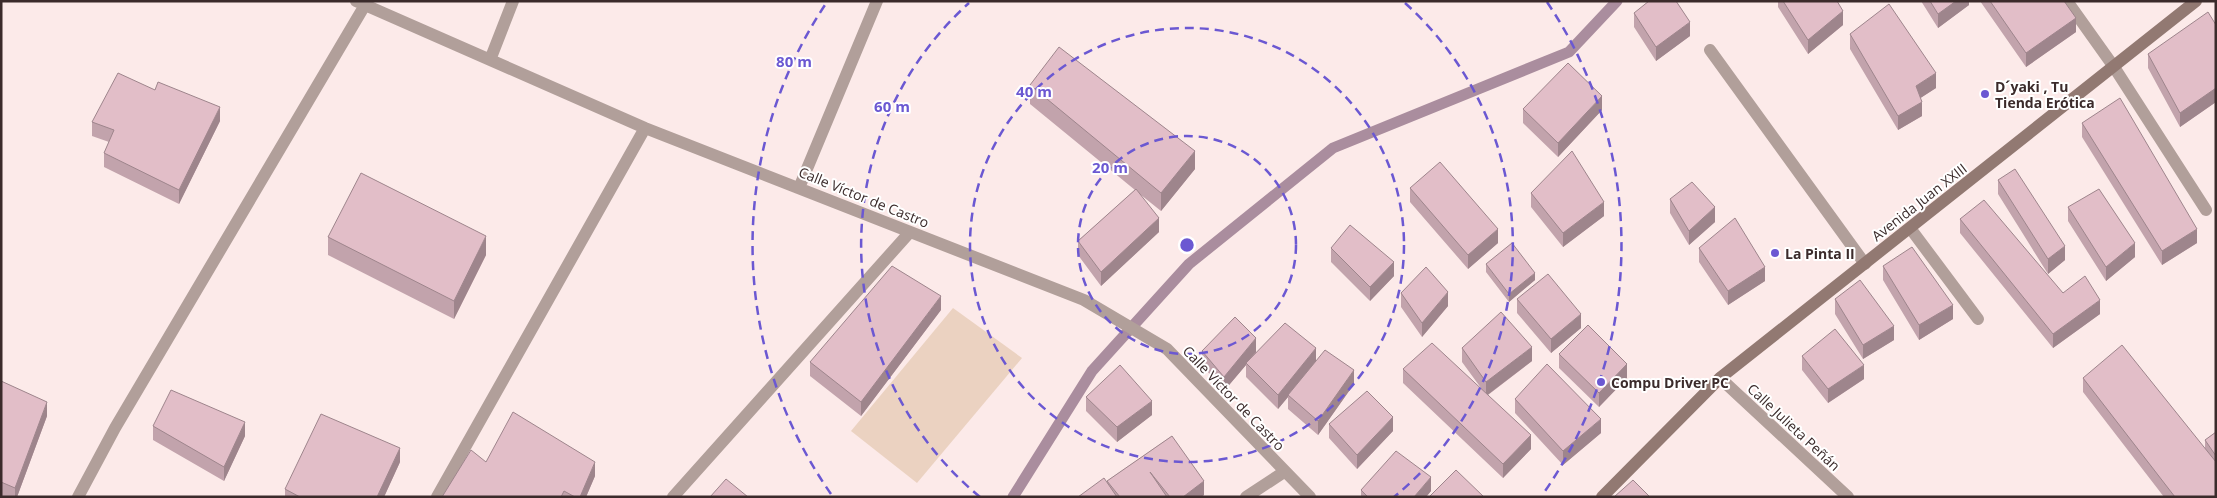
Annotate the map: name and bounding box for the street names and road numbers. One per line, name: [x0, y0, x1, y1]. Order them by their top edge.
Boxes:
street label: Avenida Juan XXIII: [1867, 159, 1971, 245]
street label: Calle Víctor de Castro: [796, 162, 932, 232]
street label: Calle Víctor de Castro: [1179, 341, 1289, 455]
street label: Calle Julieta Peñán: [1744, 379, 1844, 475]

